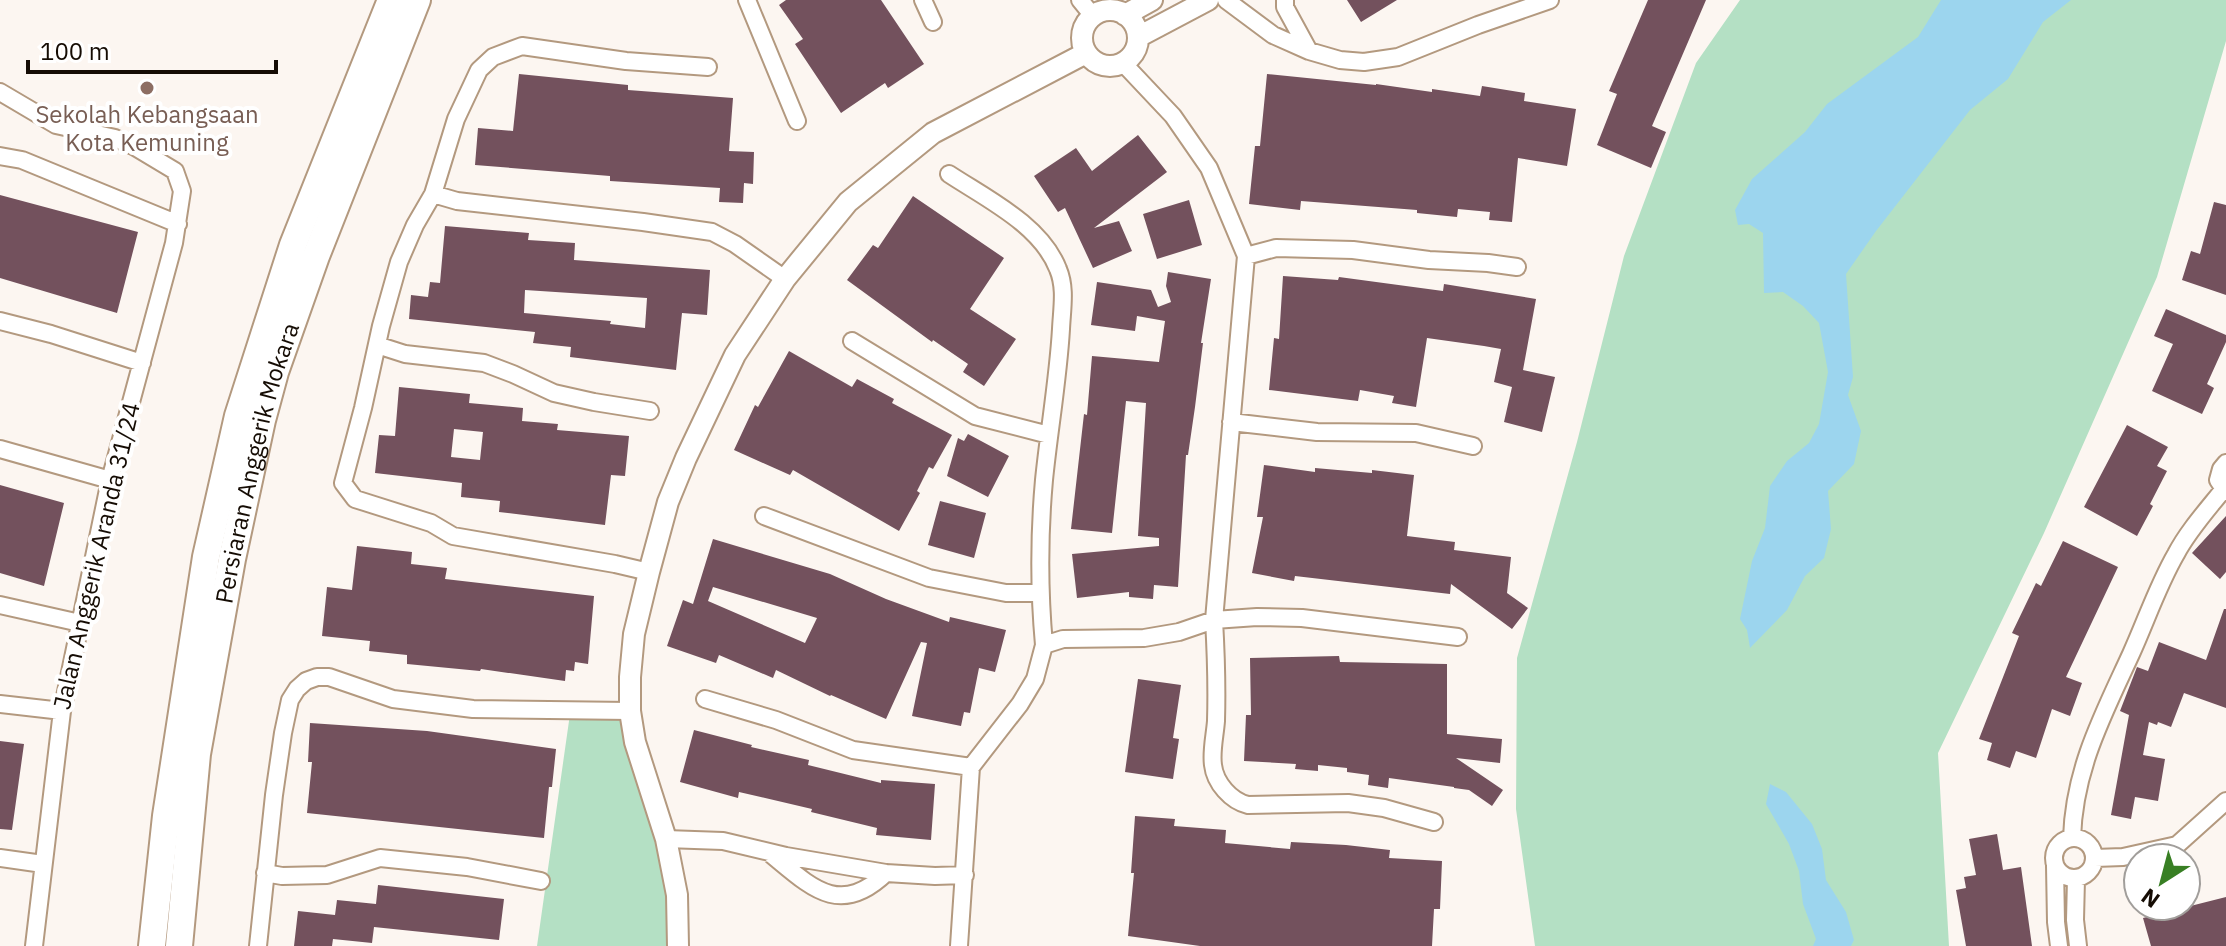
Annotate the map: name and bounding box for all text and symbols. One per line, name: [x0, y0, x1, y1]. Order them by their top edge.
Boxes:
scale bar: [28, 24, 276, 74]
text: 100 m: [40, 35, 110, 67]
marker: Sekolah Kebangsaan Kota Kemuning: [138, 79, 156, 97]
place label: Sekolah Kebangsaan Kota Kemuning: [35, 98, 259, 158]
street label: Persiaran Anggerik Mokara: [207, 318, 306, 606]
street label: Jalan Anggerik Aranda 31/24: [45, 399, 147, 712]
north arrow: [2122, 842, 2202, 922]
text: N: [2135, 882, 2165, 915]

